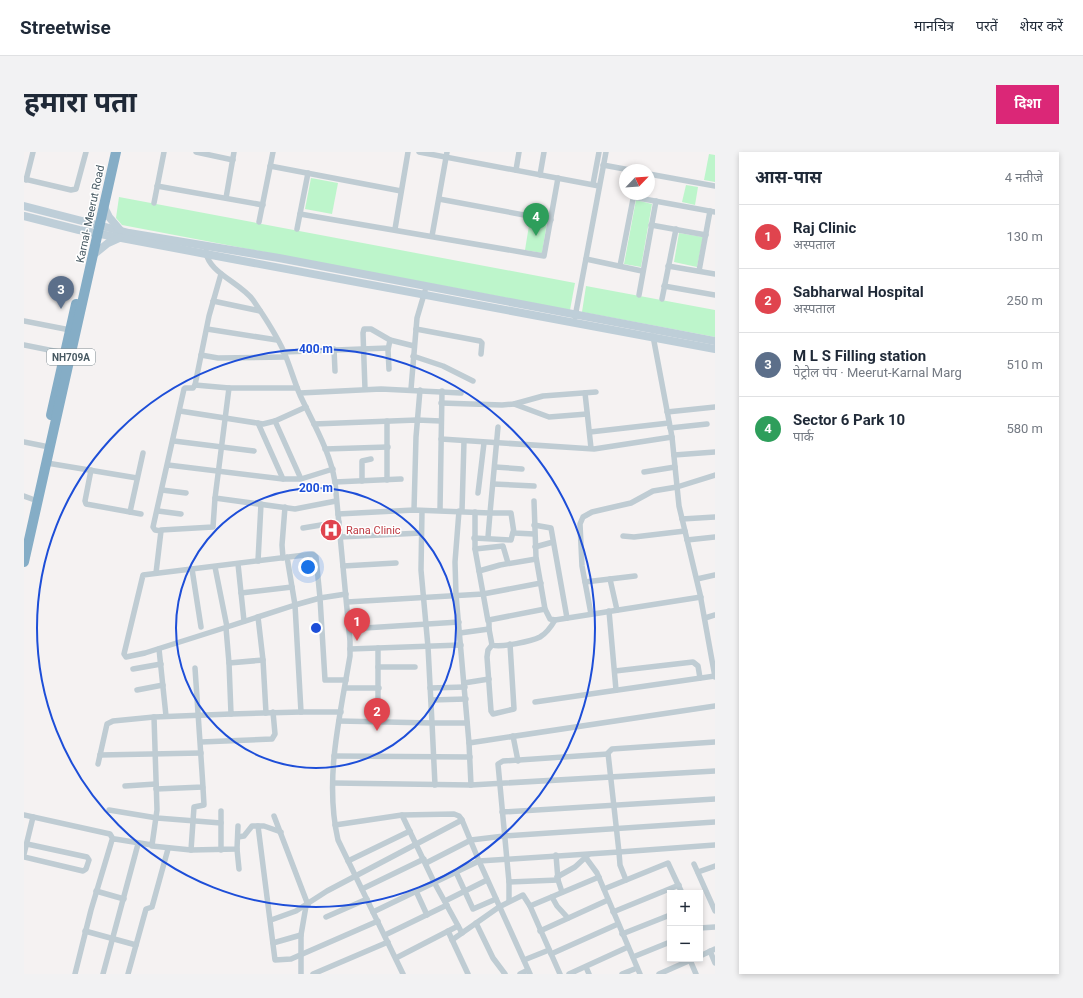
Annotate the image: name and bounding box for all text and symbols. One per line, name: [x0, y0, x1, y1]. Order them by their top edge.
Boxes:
text: Streetwise: [20, 16, 111, 39]
text: मानचित्र: [914, 18, 954, 34]
text: परतें: [976, 18, 998, 34]
text: शेयर करें: [1020, 18, 1063, 34]
button: दिशा: [996, 85, 1059, 124]
text: हमारा पता: [24, 86, 137, 119]
street label: Karnal- Meerut Road: [74, 164, 107, 264]
north arrow: [619, 164, 655, 200]
text: आस-पास: [755, 167, 822, 187]
text: 4 नतीजे: [1005, 170, 1043, 185]
pin: 4: [523, 203, 549, 236]
text: Raj Clinic: [793, 219, 856, 237]
text: 1: [764, 229, 772, 244]
text: 130 m: [1006, 229, 1043, 244]
text: अस्पताल: [793, 237, 835, 252]
pin: 3: [48, 276, 74, 309]
text: Sabharwal Hospital: [793, 283, 924, 301]
text: 2: [764, 293, 772, 308]
text: 250 m: [1006, 293, 1043, 308]
text: अस्पताल: [793, 301, 835, 316]
text: 400 m: [299, 342, 333, 356]
text: M L S Filling station: [793, 347, 926, 365]
road number: NH709A: [47, 349, 95, 365]
text: 3: [764, 357, 772, 372]
text: 510 m: [1006, 357, 1043, 372]
text: पेट्रोल पंप · Meerut-Karnal Marg: [793, 365, 962, 380]
text: Sector 6 Park 10: [793, 411, 905, 429]
text: 4: [764, 421, 772, 436]
text: 580 m: [1006, 421, 1043, 436]
text: पार्क: [793, 429, 814, 444]
text: 200 m: [299, 481, 333, 495]
hospital icon: Rana Clinic: [318, 517, 344, 543]
place label: Rana Clinic: [346, 524, 401, 537]
your location: [298, 557, 318, 577]
pin: 1: [344, 608, 370, 641]
centre of rings: [309, 621, 323, 635]
pin: 2: [364, 698, 390, 731]
map controls: [667, 890, 703, 962]
button: +: [667, 890, 703, 926]
button: −: [667, 926, 703, 962]

